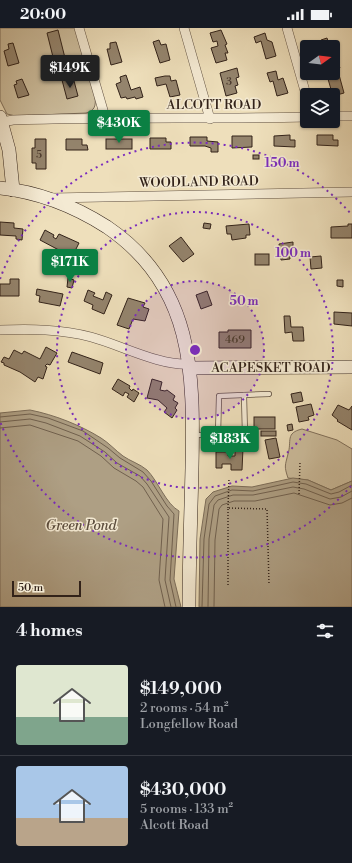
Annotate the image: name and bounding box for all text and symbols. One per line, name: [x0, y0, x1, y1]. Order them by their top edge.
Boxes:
text: 20:00: [20, 5, 66, 24]
north arrow: [300, 40, 340, 80]
map controls: [300, 40, 340, 128]
pin: $149K: [42, 55, 98, 89]
text: $149K: [50, 60, 90, 76]
house number: 3: [226, 75, 232, 89]
button: layers: [300, 88, 340, 128]
street label: ALCOTT ROAD: [166, 97, 261, 113]
pin: $430K: [91, 110, 147, 144]
text: $430K: [97, 115, 141, 131]
house number: 5: [36, 148, 42, 162]
text: 150 m: [265, 156, 299, 171]
street label: WOODLAND ROAD: [138, 173, 259, 191]
text: 100 m: [275, 246, 311, 261]
pin: $171K: [42, 249, 98, 283]
text: $171K: [51, 254, 89, 270]
text: 50 m: [229, 294, 259, 309]
house number: 469: [225, 333, 245, 347]
centre of rings: [188, 343, 202, 357]
street label: ACAPESKET ROAD: [210, 360, 331, 376]
pin: $183K: [202, 426, 258, 460]
text: $183K: [210, 431, 250, 447]
water label: Green Pond: [46, 517, 118, 535]
scale bar: [12, 579, 81, 598]
text: 50 m: [18, 581, 43, 595]
text: 4 homes: [16, 620, 83, 642]
icon: filters: [314, 620, 336, 642]
text: $149,000: [140, 678, 222, 700]
icon: home: [48, 681, 96, 729]
text: 2 rooms · 54 m²: [140, 700, 229, 716]
text: Longfellow Road: [140, 716, 238, 732]
text: $430,000: [140, 779, 226, 801]
icon: home: [48, 782, 96, 830]
text: 5 rooms · 133 m²: [140, 801, 233, 817]
text: Alcott Road: [140, 817, 209, 833]

